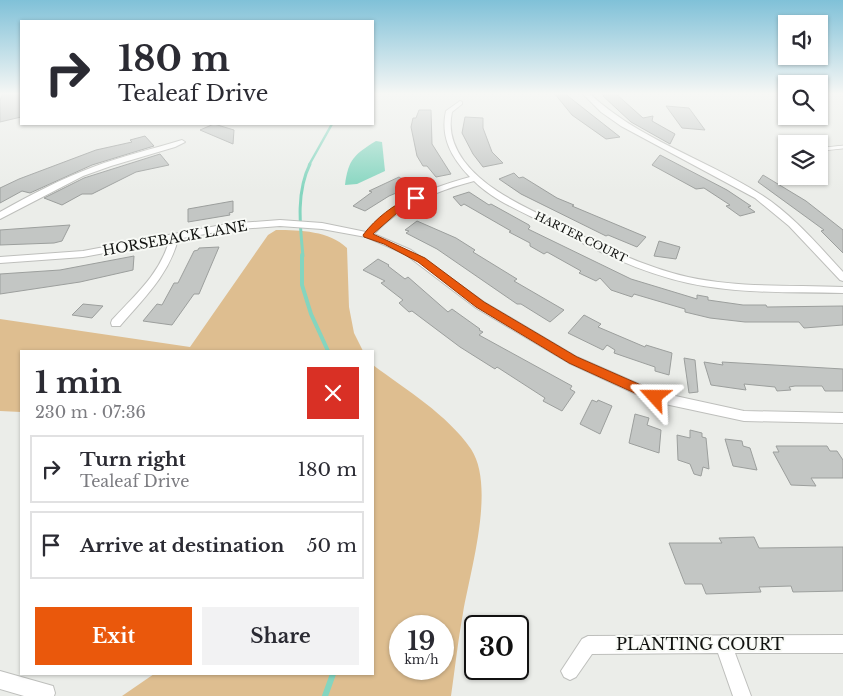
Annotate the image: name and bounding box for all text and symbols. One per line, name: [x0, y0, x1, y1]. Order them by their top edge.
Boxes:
map controls: [778, 15, 828, 185]
button: sound: [778, 15, 828, 65]
text: 180 m: [118, 37, 230, 80]
icon: right: [35, 40, 100, 105]
button: search: [778, 75, 828, 125]
text: Tealeaf Drive: [118, 80, 268, 107]
button: layers: [778, 135, 828, 185]
pin: [395, 177, 437, 219]
icon: arrive: [402, 184, 430, 212]
street label: HARTER COURT: [532, 209, 630, 266]
street label: HORSEBACK LANE: [101, 216, 249, 260]
text: 1 min: [35, 364, 122, 401]
button: close: [307, 367, 359, 419]
position arrow: [628, 370, 680, 422]
text: 230 m · 07:36: [35, 402, 146, 422]
text: Turn right: [80, 448, 186, 471]
icon: right: [37, 455, 65, 483]
text: 180 m: [298, 458, 357, 481]
text: Tealeaf Drive: [80, 471, 189, 491]
icon: arrive: [37, 531, 65, 559]
text: Arrive at destination: [80, 534, 284, 557]
text: 50 m: [307, 534, 357, 557]
button: Exit: [35, 607, 192, 665]
button: Share: [202, 607, 359, 665]
speed limit sign: 30: [464, 615, 529, 680]
text: 19: [408, 626, 435, 657]
street label: PLANTING COURT: [616, 634, 784, 654]
text: km/h: [404, 652, 439, 667]

